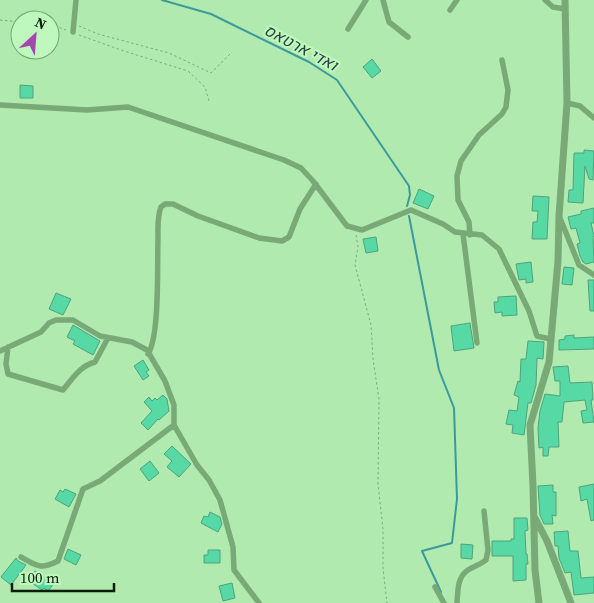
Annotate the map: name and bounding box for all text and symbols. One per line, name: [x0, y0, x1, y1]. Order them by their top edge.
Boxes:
north arrow: [10, 10, 60, 60]
text: N: [32, 12, 50, 35]
water label: ואדי ארטאס: [260, 18, 343, 76]
scale bar: [12, 560, 115, 592]
text: 100 m: [20, 567, 60, 588]

